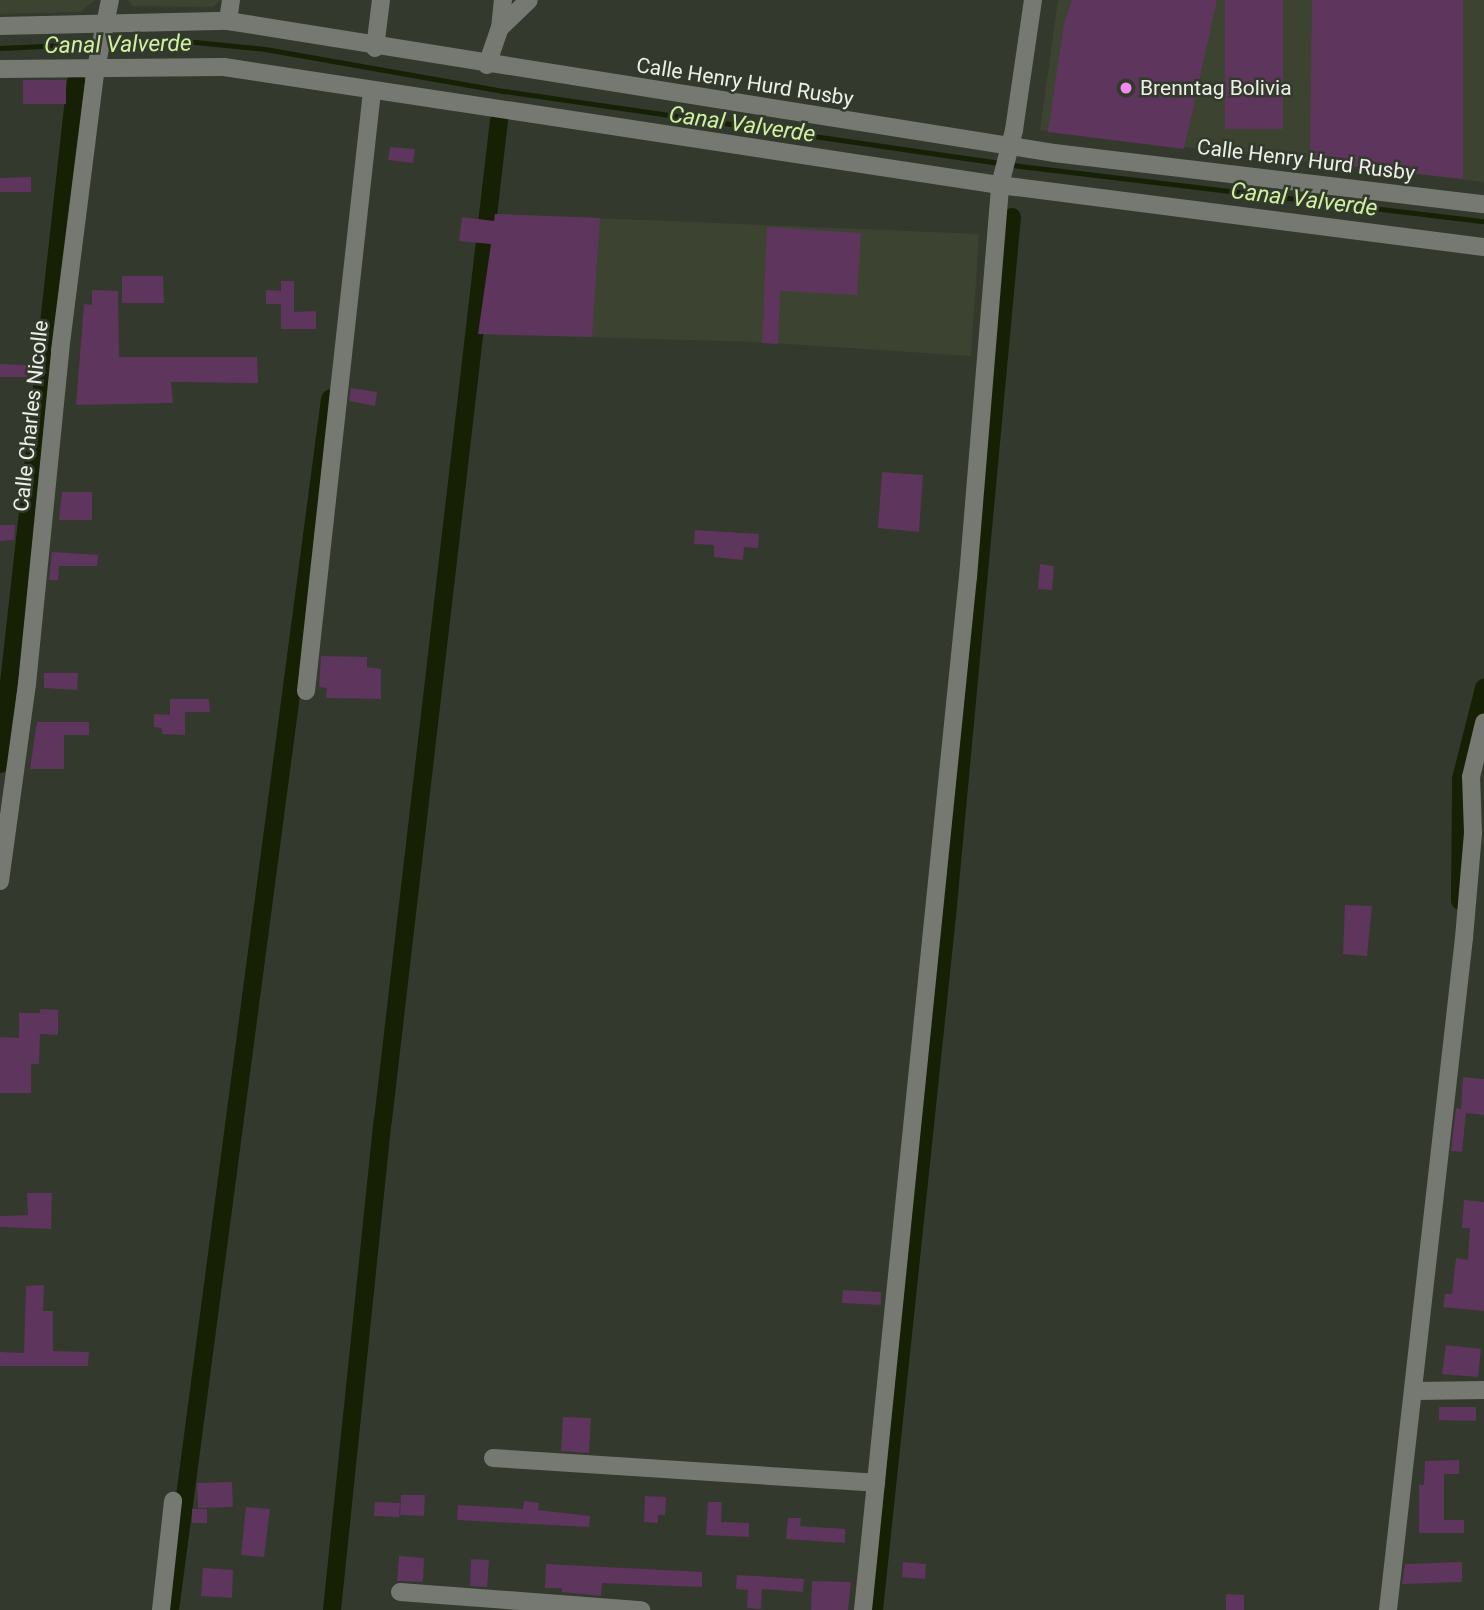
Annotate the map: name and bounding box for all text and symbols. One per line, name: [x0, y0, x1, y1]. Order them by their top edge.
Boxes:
water label: Canal Valverde: [44, 30, 192, 60]
street label: Calle Henry Hurd Rusby: [635, 52, 855, 112]
place label: Brenntag Bolivia: [1140, 75, 1292, 101]
marker: Brenntag Bolivia: [1118, 80, 1134, 96]
water label: Canal Valverde: [667, 101, 817, 149]
street label: Calle Henry Hurd Rusby: [1196, 134, 1416, 186]
water label: Canal Valverde: [1229, 177, 1379, 223]
street label: Calle Charles Nicolle: [8, 319, 54, 513]

